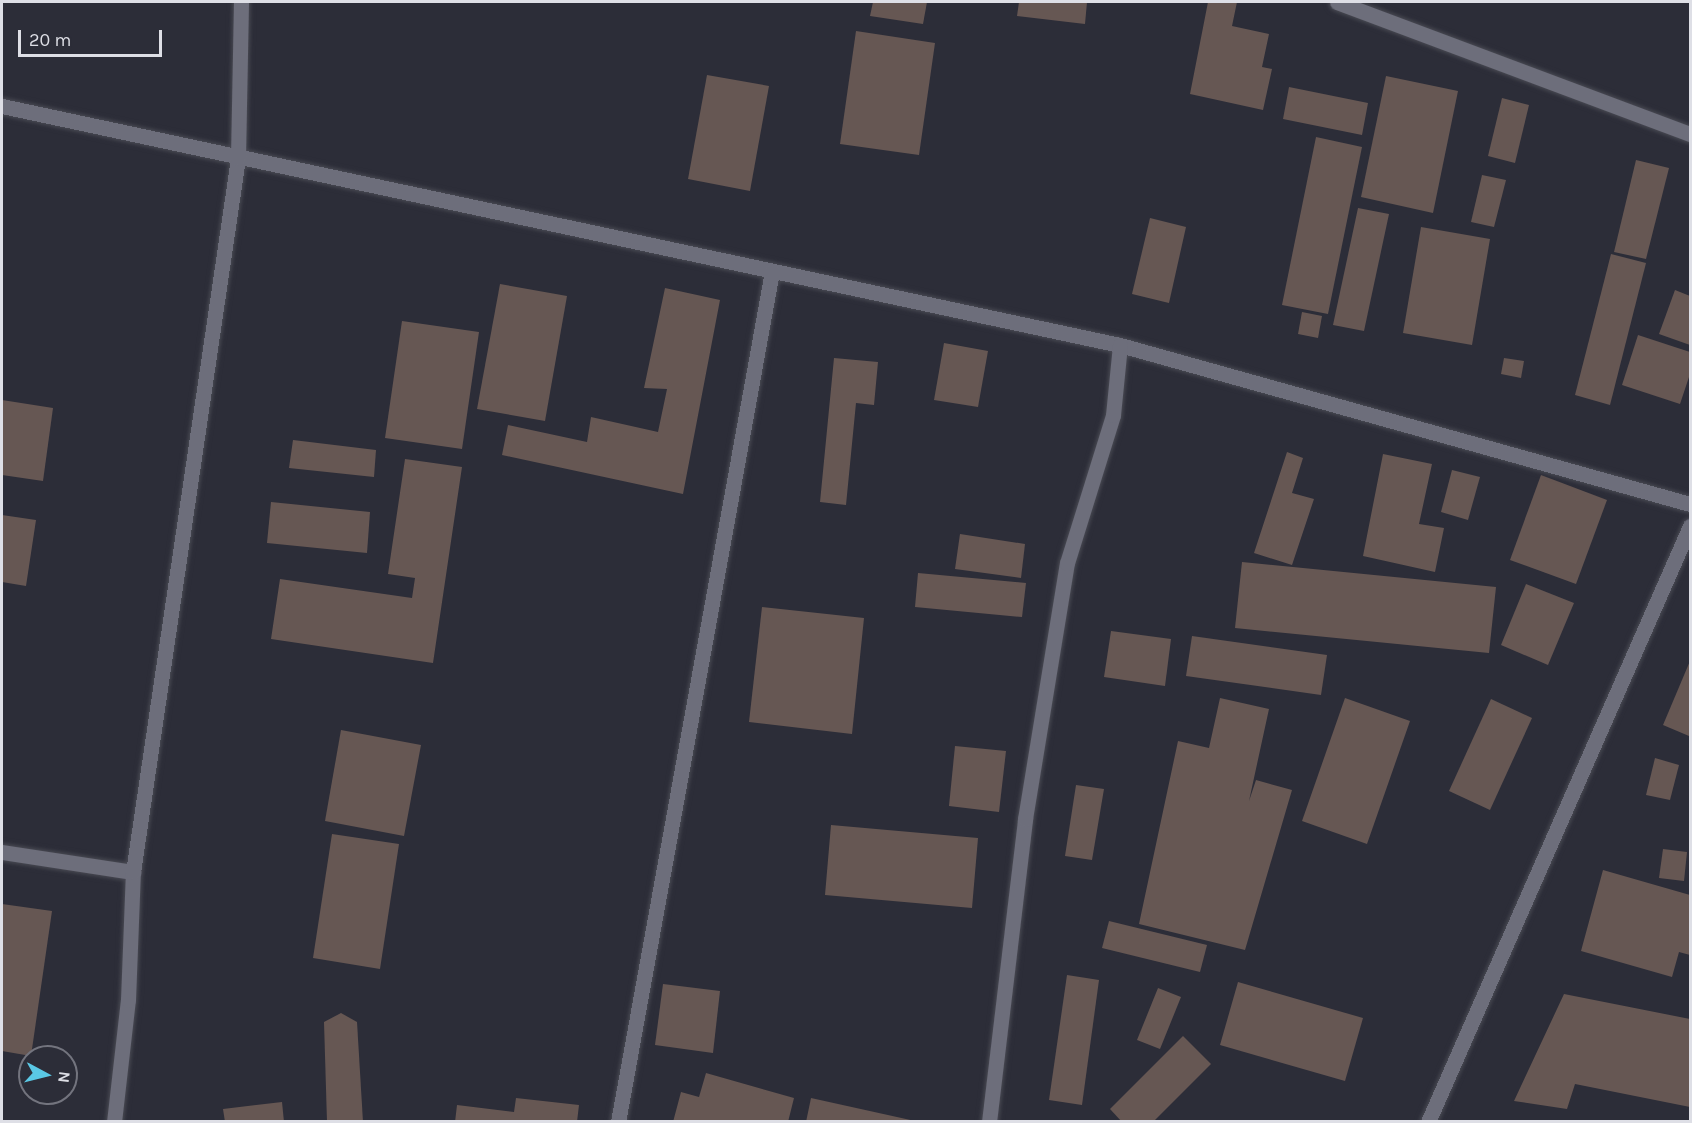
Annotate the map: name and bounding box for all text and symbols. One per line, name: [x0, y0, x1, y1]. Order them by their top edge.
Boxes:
scale bar: [21, 18, 165, 56]
text: 20 m: [29, 29, 71, 51]
north arrow: [18, 1045, 78, 1105]
text: N: [54, 1070, 75, 1084]

